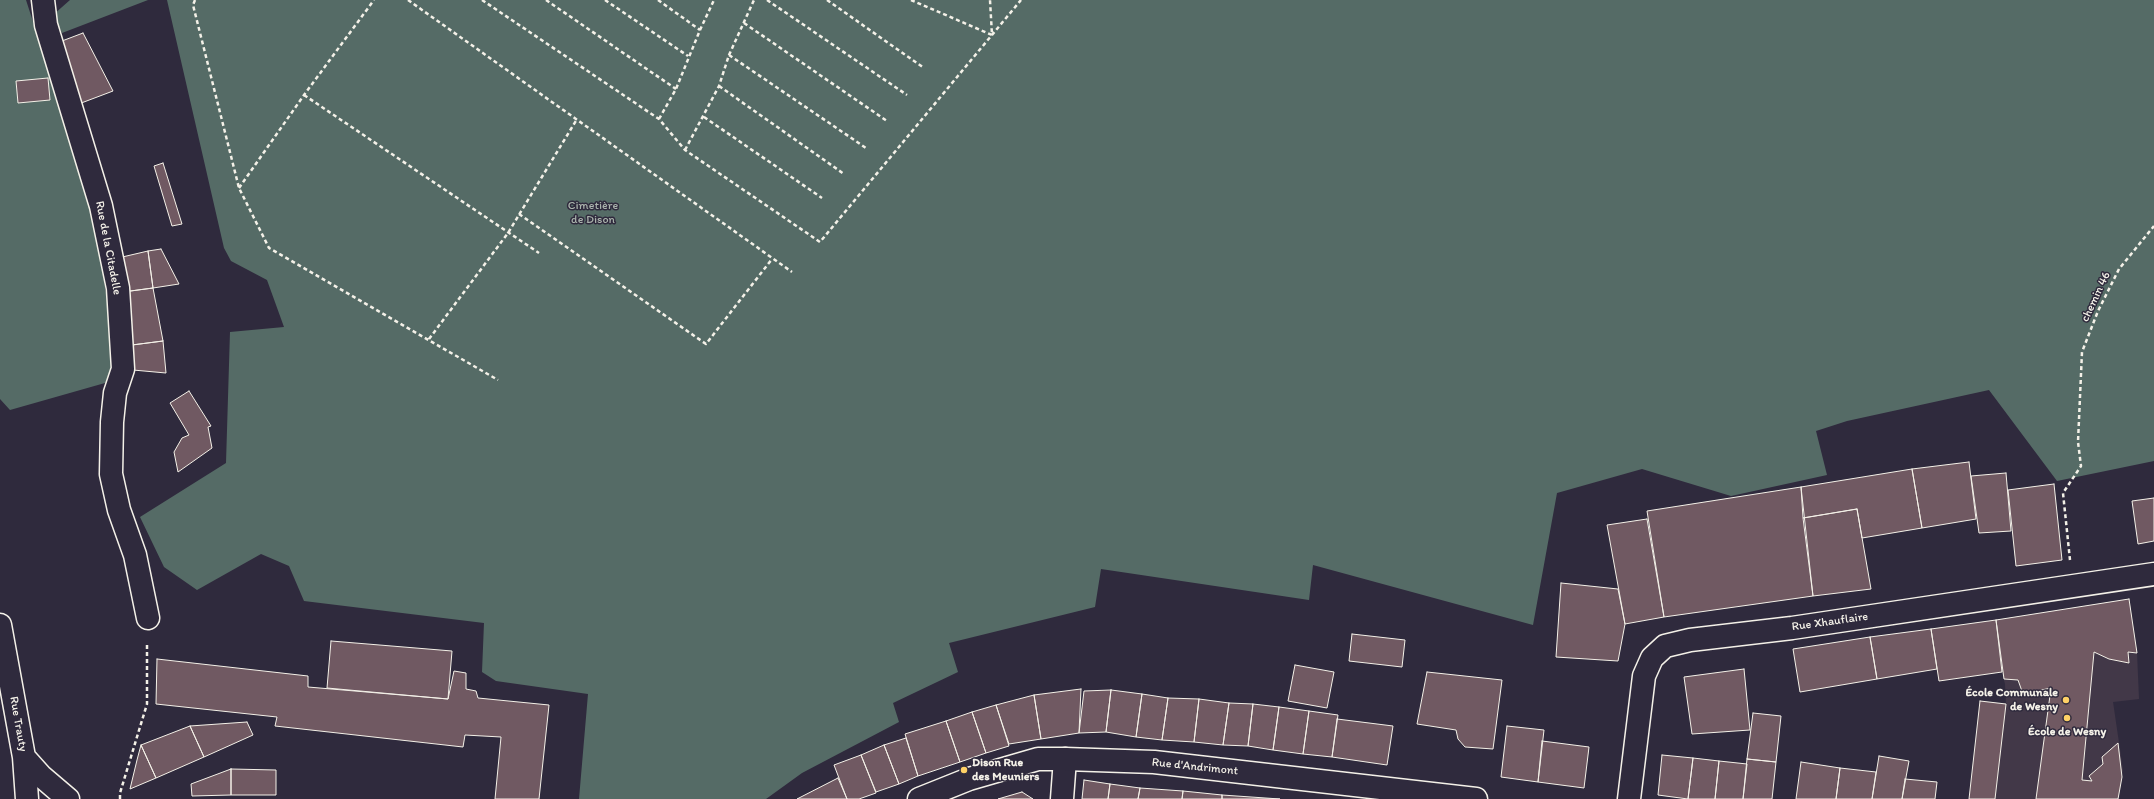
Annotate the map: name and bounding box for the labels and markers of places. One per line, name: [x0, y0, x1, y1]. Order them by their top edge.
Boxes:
place label: École Communale de Wesny: [1965, 686, 2058, 714]
marker: École Communale de Wesny: [2061, 695, 2071, 705]
marker: École de Wesny: [2062, 713, 2072, 723]
place label: École de Wesny: [2028, 725, 2106, 739]
place label: Dison Rue des Meuniers: [972, 756, 1040, 784]
marker: Dison Rue des Meuniers: [959, 765, 969, 775]

